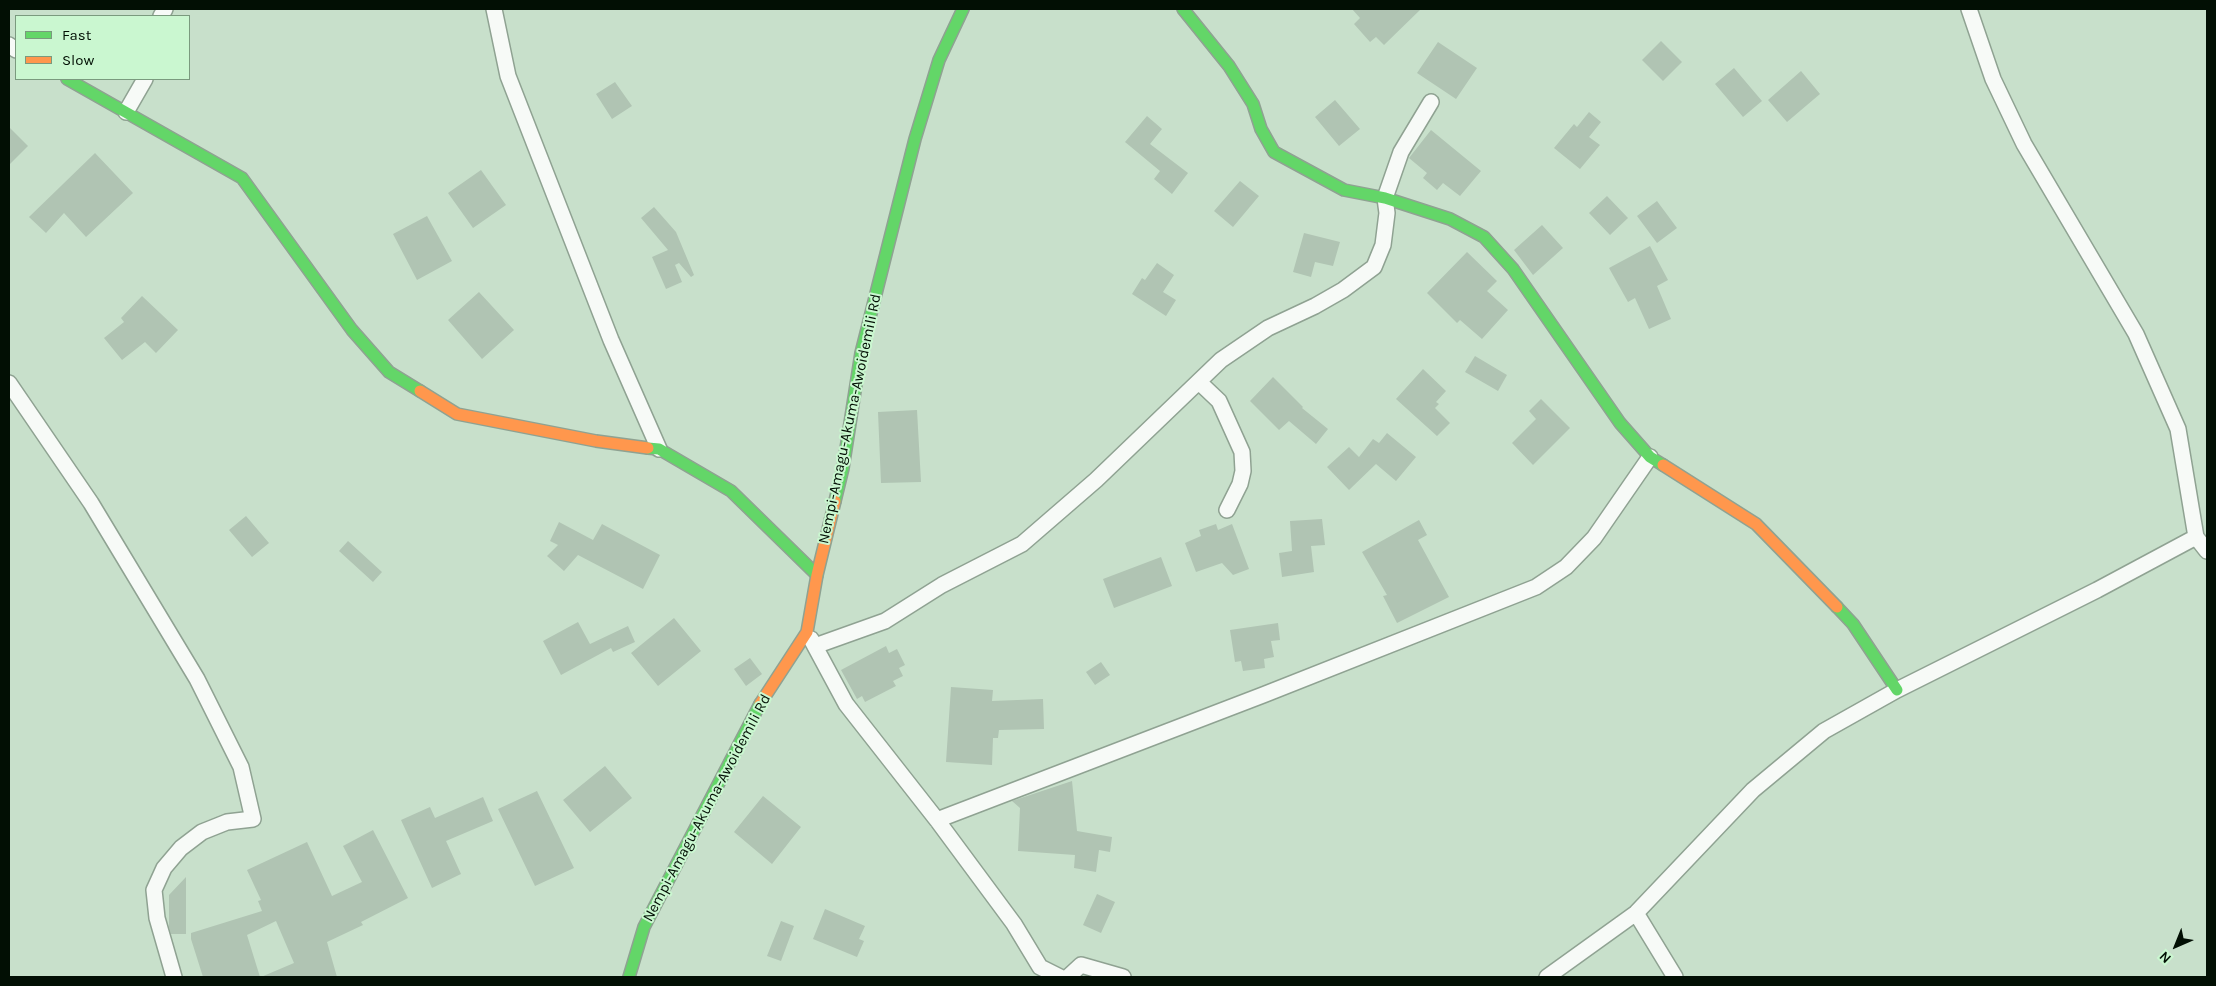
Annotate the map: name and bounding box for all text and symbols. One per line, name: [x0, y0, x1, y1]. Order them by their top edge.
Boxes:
legend: [15, 15, 190, 80]
text: Fast: [62, 26, 91, 44]
text: Slow: [62, 51, 94, 69]
street label: Nempi-Amagu-Akuma-Awoidemili Rd: [815, 292, 885, 546]
street label: Nempi-Amagu-Akuma-Awoidemili Rd: [639, 691, 775, 925]
north arrow: [2151, 921, 2201, 971]
text: N: [2156, 948, 2175, 967]

